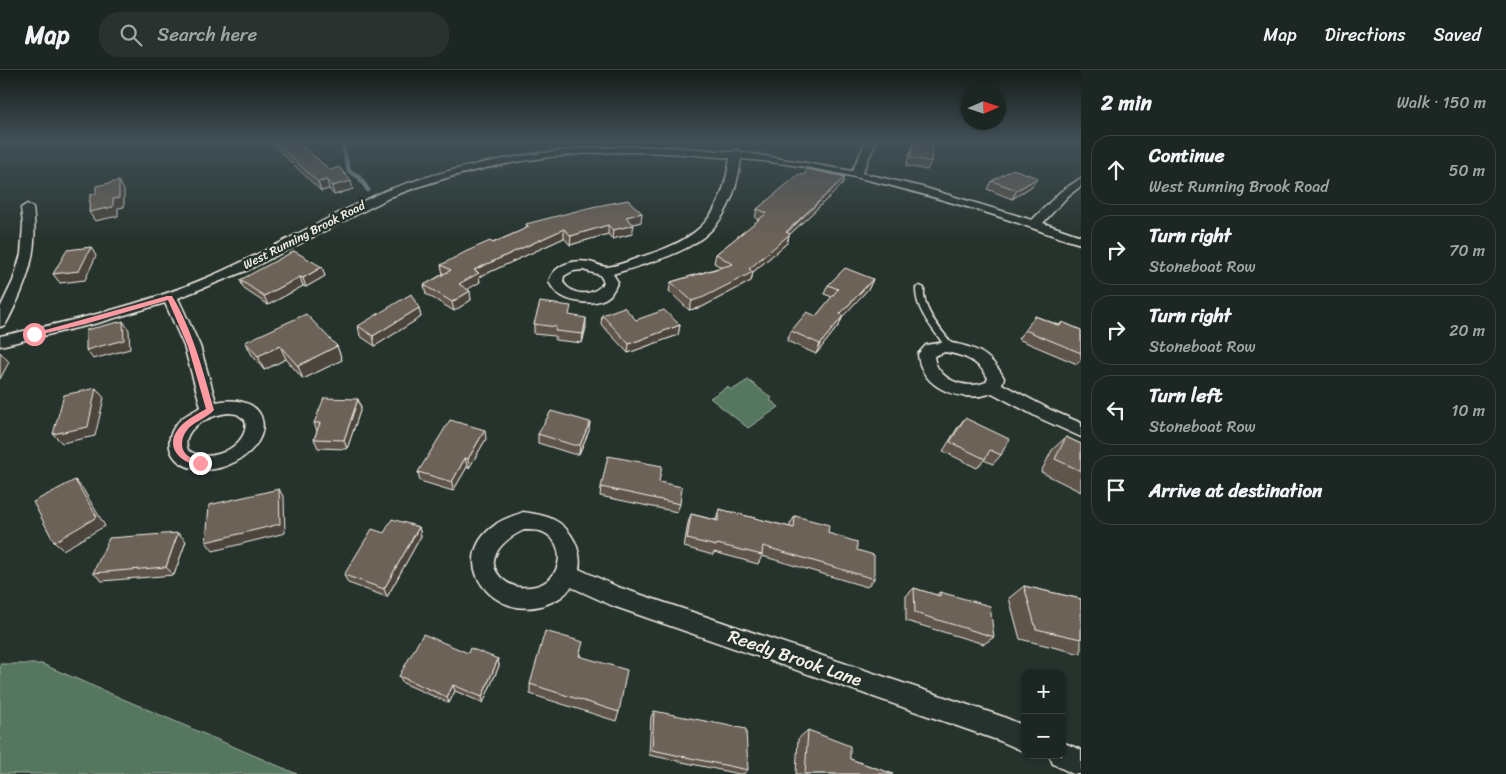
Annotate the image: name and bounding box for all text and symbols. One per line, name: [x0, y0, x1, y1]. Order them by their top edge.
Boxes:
search box: [99, 12, 449, 57]
text: Map: [25, 14, 69, 56]
text: Search here: [157, 18, 257, 51]
text: Map: [1264, 19, 1297, 51]
text: Directions: [1325, 19, 1406, 51]
text: Saved: [1434, 19, 1481, 51]
icon: search: [117, 21, 145, 49]
text: 2 min: [1101, 84, 1152, 122]
north arrow: [961, 85, 1006, 130]
text: Walk · 150 m: [1397, 88, 1486, 117]
text: Continue: [1149, 139, 1225, 172]
icon: ahead: [1102, 156, 1130, 184]
text: 50 m: [1449, 156, 1485, 185]
text: West Running Brook Road: [1149, 172, 1329, 201]
street label: West Running Brook Road: [239, 194, 370, 275]
text: Turn right: [1149, 219, 1231, 252]
icon: right: [1102, 236, 1130, 264]
text: 70 m: [1449, 236, 1485, 265]
text: Stoneboat Row: [1149, 252, 1256, 281]
text: Turn right: [1149, 299, 1231, 332]
icon: right: [1102, 316, 1130, 344]
text: 20 m: [1449, 316, 1485, 345]
route start: [23, 323, 46, 346]
text: Stoneboat Row: [1149, 332, 1256, 361]
text: Turn left: [1149, 379, 1222, 412]
icon: left: [1102, 396, 1130, 424]
text: 10 m: [1452, 396, 1485, 425]
text: Stoneboat Row: [1149, 412, 1256, 441]
route end: [189, 452, 212, 475]
text: Arrive at destination: [1149, 474, 1322, 507]
icon: arrive: [1102, 476, 1130, 504]
street label: Reedy Brook Lane: [724, 620, 867, 696]
map controls: [1021, 669, 1066, 759]
button: +: [1021, 669, 1066, 714]
button: −: [1021, 714, 1066, 759]

